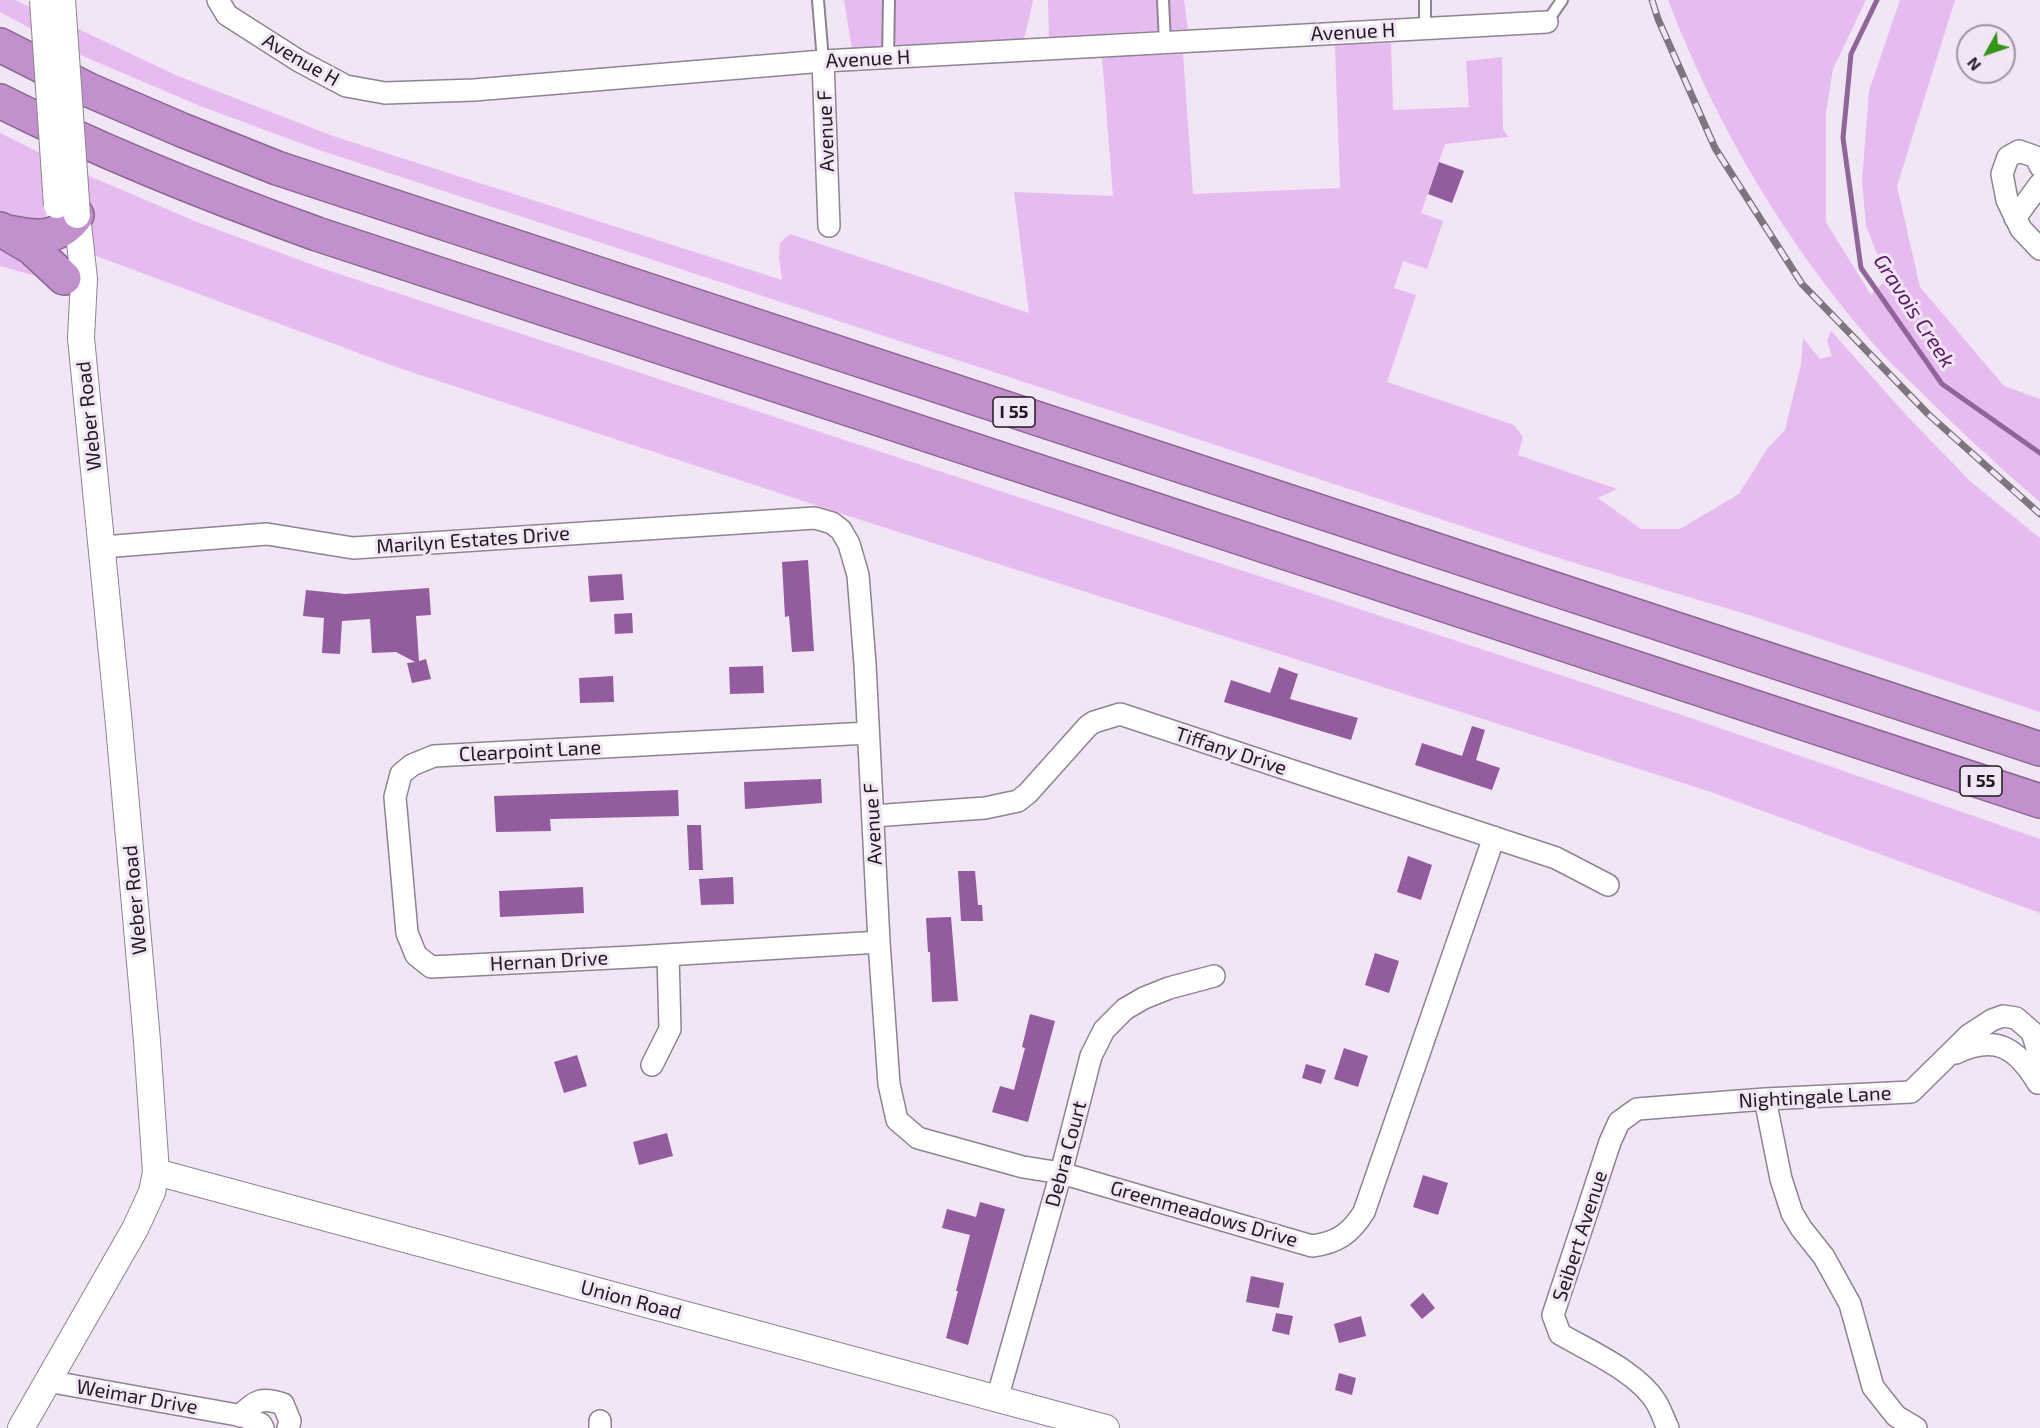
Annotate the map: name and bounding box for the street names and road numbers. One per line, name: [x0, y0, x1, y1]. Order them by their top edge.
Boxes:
street label: Avenue H: [1310, 18, 1396, 46]
street label: Avenue H: [258, 28, 344, 92]
street label: Avenue H: [825, 45, 911, 73]
street label: Avenue F: [813, 89, 839, 173]
street label: Weber Road: [71, 360, 107, 472]
road number: I 55: [993, 397, 1035, 427]
street label: Marilyn Estates Drive: [375, 521, 571, 559]
street label: Tiffany Drive: [1172, 722, 1290, 780]
street label: Clearpoint Lane: [458, 735, 602, 767]
road number: I 55: [1960, 766, 2002, 796]
street label: Avenue F: [859, 782, 887, 866]
street label: Weber Road: [118, 844, 152, 956]
street label: Hernan Drive: [489, 946, 609, 976]
street label: Nightingale Lane: [1738, 1081, 1892, 1113]
street label: Debra Court: [1040, 1098, 1092, 1210]
street label: Seibert Avenue: [1548, 1168, 1612, 1304]
street label: Greenmeadows Drive: [1107, 1176, 1301, 1252]
street label: Union Road: [578, 1275, 684, 1325]
street label: Weimar Drive: [74, 1375, 200, 1419]

